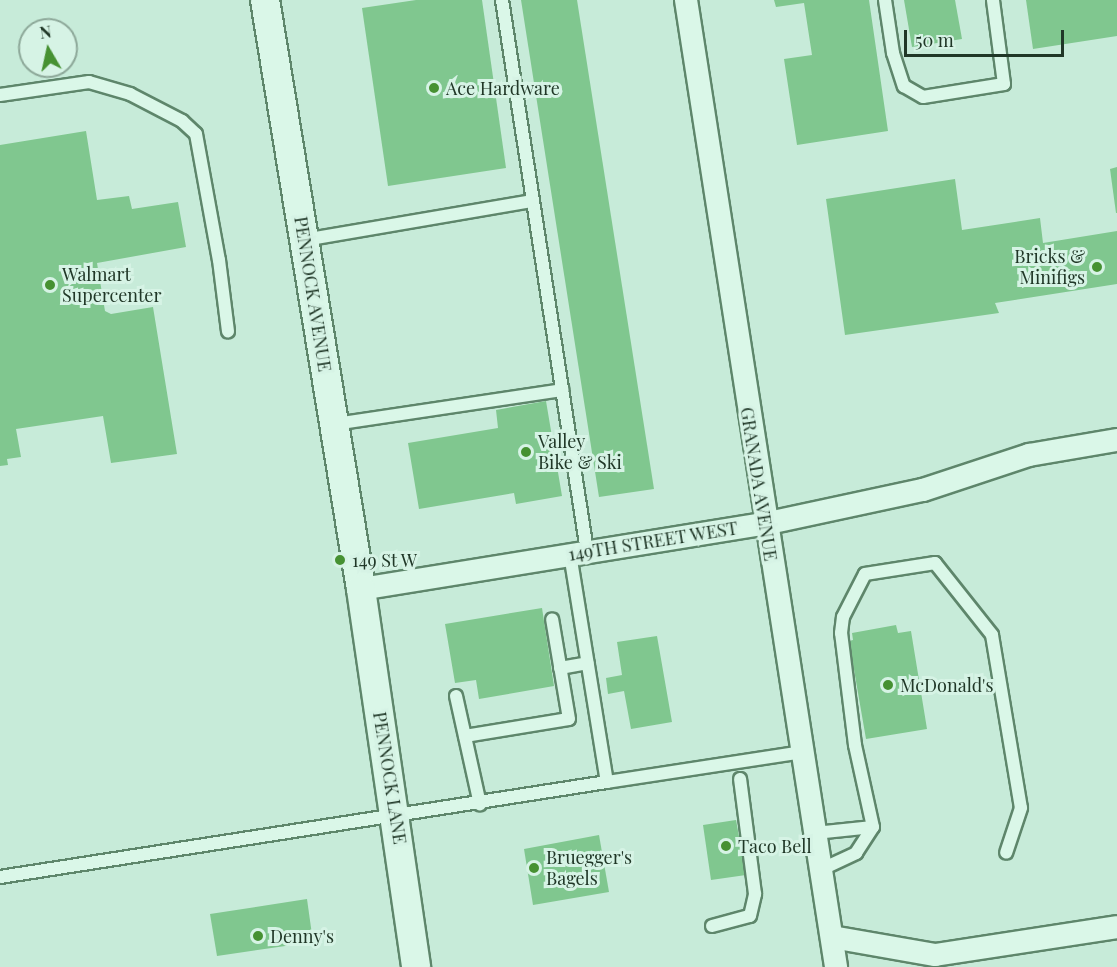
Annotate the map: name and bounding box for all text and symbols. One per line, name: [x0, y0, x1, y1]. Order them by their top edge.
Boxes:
north arrow: [18, 18, 78, 78]
scale bar: [907, 18, 1068, 56]
text: N: [38, 20, 53, 43]
text: 50 m: [915, 28, 954, 52]
place label: Ace Hardware: [446, 77, 560, 99]
marker: Ace Hardware: [427, 81, 441, 95]
street label: PENNOCK AVENUE: [290, 215, 336, 373]
place label: Bricks & Minifigs: [1014, 246, 1085, 288]
marker: Bricks & Minifigs: [1090, 260, 1104, 274]
place label: Walmart Supercenter: [62, 264, 161, 306]
marker: Walmart Supercenter: [43, 278, 57, 292]
street label: GRANADA AVENUE: [736, 405, 782, 563]
place label: Valley Bike & Ski: [538, 431, 622, 474]
marker: Valley Bike & Ski: [519, 445, 533, 459]
street label: 149TH STREET WEST: [566, 517, 740, 565]
place label: 149 St W: [352, 549, 418, 571]
marker: 149 St W: [333, 553, 347, 567]
place label: McDonald's: [900, 674, 994, 696]
marker: McDonald's: [881, 678, 895, 692]
street label: PENNOCK LANE: [369, 710, 411, 846]
place label: Taco Bell: [738, 835, 812, 857]
marker: Taco Bell: [719, 839, 733, 853]
place label: Bruegger's Bagels: [546, 847, 632, 890]
marker: Bruegger's Bagels: [527, 861, 541, 875]
place label: Denny's: [270, 925, 334, 947]
marker: Denny's: [251, 929, 265, 943]

